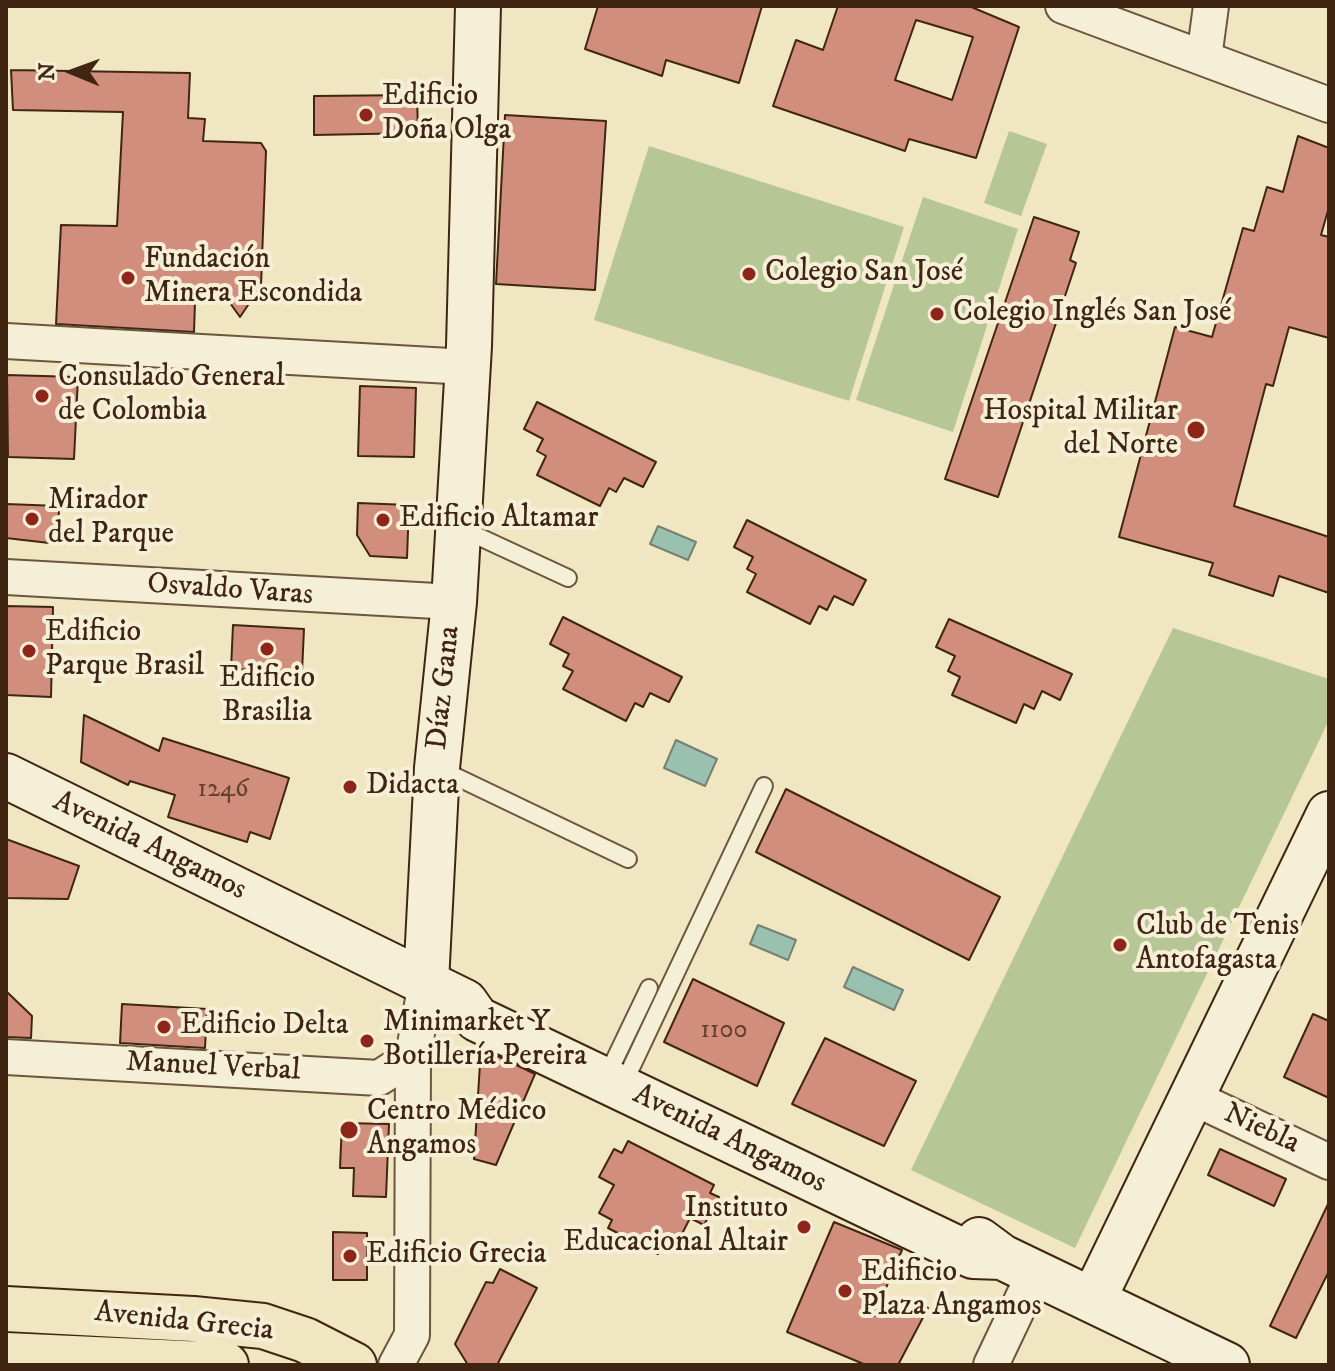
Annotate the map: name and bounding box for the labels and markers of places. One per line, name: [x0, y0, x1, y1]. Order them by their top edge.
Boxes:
place label: Edificio Doña Olga: [382, 80, 511, 150]
marker: Edificio Doña Olga: [357, 106, 375, 124]
place label: Fundación Minera Escondida: [144, 243, 362, 314]
place label: Colegio San José: [765, 256, 963, 292]
marker: Colegio San José: [740, 265, 758, 283]
marker: Fundación Minera Escondida: [119, 269, 137, 287]
place label: Colegio Inglés San José: [953, 296, 1232, 332]
marker: Colegio Inglés San José: [928, 305, 946, 323]
place label: Consulado General de Colombia: [58, 361, 285, 432]
marker: Consulado General de Colombia: [33, 387, 51, 405]
place label: Hospital Militar del Norte: [983, 395, 1178, 466]
marker: Hospital Militar del Norte: [1185, 419, 1207, 441]
place label: Mirador del Parque: [48, 484, 174, 554]
place label: Edificio Altamar: [399, 502, 598, 538]
marker: Mirador del Parque: [23, 510, 41, 528]
marker: Edificio Altamar: [374, 511, 392, 529]
place label: Edificio Parque Brasil: [45, 616, 204, 686]
marker: Edificio Brasilia: [258, 640, 276, 658]
marker: Edificio Parque Brasil: [20, 642, 38, 660]
place label: Edificio Brasilia: [219, 662, 315, 732]
place label: Didacta: [366, 769, 459, 805]
marker: Didacta: [341, 778, 359, 796]
place label: Club de Tenis Antofagasta: [1136, 910, 1299, 980]
marker: Club de Tenis Antofagasta: [1111, 936, 1129, 954]
place label: Minimarket Y Botillería Pereira: [383, 1006, 587, 1076]
place label: Edificio Delta: [180, 1009, 349, 1045]
marker: Edificio Delta: [155, 1018, 173, 1036]
marker: Minimarket Y Botillería Pereira: [358, 1032, 376, 1050]
place label: Centro Médico Angamos: [367, 1095, 546, 1166]
marker: Centro Médico Angamos: [338, 1119, 360, 1141]
place label: Instituto Educacional Altair: [563, 1192, 788, 1262]
marker: Instituto Educacional Altair: [795, 1218, 813, 1236]
place label: Edificio Grecia: [366, 1238, 546, 1274]
marker: Edificio Grecia: [341, 1247, 359, 1265]
place label: Edificio Plaza Angamos: [861, 1256, 1041, 1326]
marker: Edificio Plaza Angamos: [836, 1282, 854, 1300]

